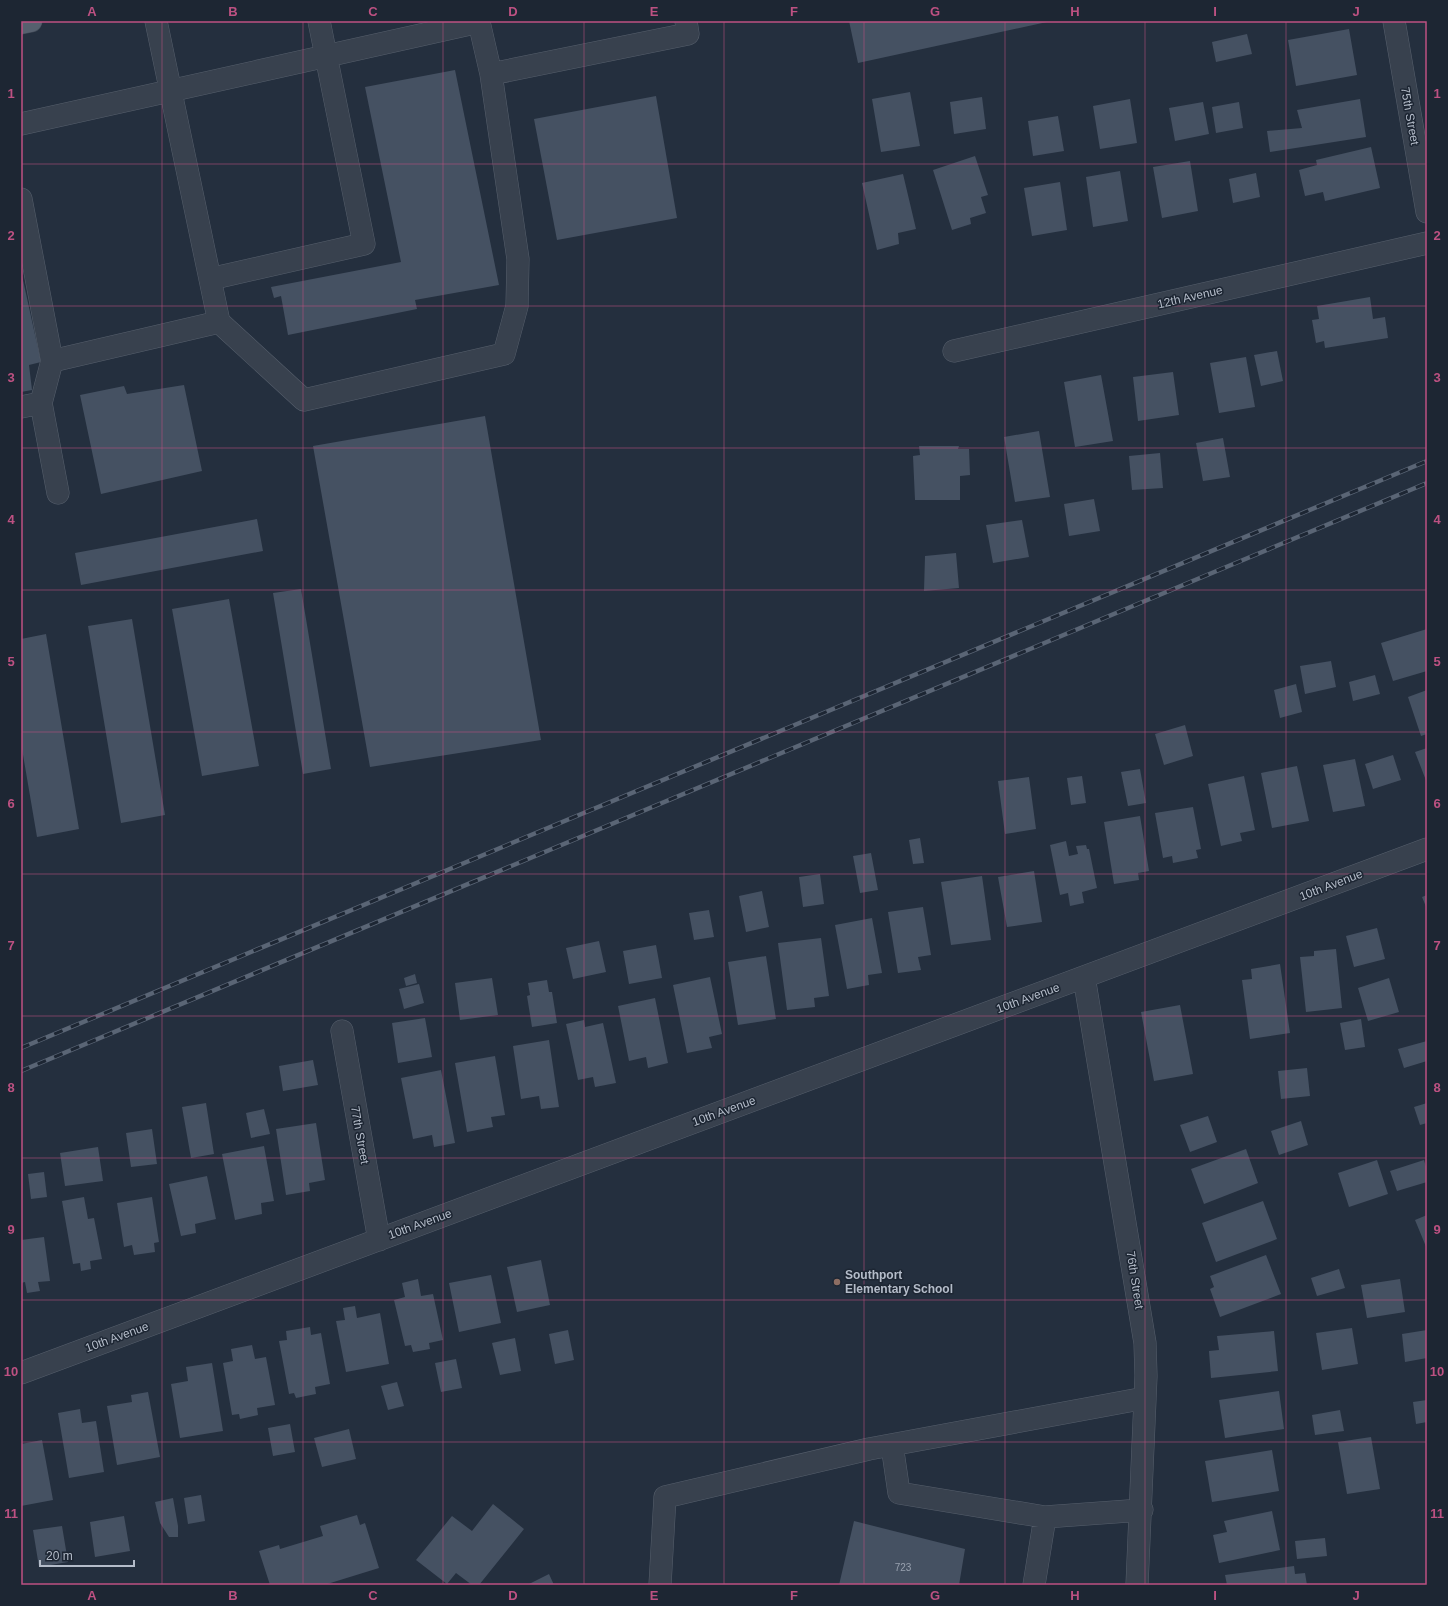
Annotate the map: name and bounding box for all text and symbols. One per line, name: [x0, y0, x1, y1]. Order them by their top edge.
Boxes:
text: A: [87, 4, 97, 19]
text: B: [228, 4, 238, 19]
text: C: [368, 4, 378, 19]
text: D: [508, 4, 518, 19]
text: E: [650, 4, 659, 19]
text: F: [790, 4, 798, 19]
text: G: [930, 4, 940, 19]
text: H: [1070, 4, 1080, 19]
text: I: [1213, 4, 1217, 19]
text: J: [1352, 4, 1360, 19]
text: 1: [7, 86, 15, 101]
street label: 75th Street: [1398, 86, 1422, 147]
text: 1: [1433, 86, 1441, 101]
text: 2: [7, 228, 15, 243]
text: 2: [1433, 228, 1441, 243]
street label: 12th Avenue: [1156, 283, 1224, 311]
text: 3: [7, 370, 15, 385]
text: 3: [1433, 370, 1441, 385]
text: 4: [7, 512, 15, 527]
text: 4: [1433, 512, 1441, 527]
text: 5: [7, 654, 15, 669]
text: 5: [1433, 654, 1441, 669]
text: 6: [7, 796, 15, 811]
text: 6: [1433, 796, 1441, 811]
street label: 10th Avenue: [1297, 866, 1365, 903]
text: 7: [7, 938, 15, 953]
text: 7: [1433, 938, 1441, 953]
street label: 10th Avenue: [994, 980, 1062, 1016]
text: 8: [7, 1080, 15, 1095]
text: 8: [1433, 1080, 1441, 1095]
street label: 10th Avenue: [690, 1093, 758, 1129]
street label: 77th Street: [348, 1105, 372, 1166]
street label: 10th Avenue: [386, 1206, 454, 1242]
text: 9: [7, 1222, 15, 1237]
text: 9: [1433, 1222, 1441, 1237]
street label: 76th Street: [1123, 1250, 1147, 1311]
place label: Southport Elementary School: [845, 1268, 953, 1296]
marker: Southport Elementary School: [832, 1277, 842, 1287]
street label: 10th Avenue: [83, 1319, 151, 1355]
text: 10: [4, 1364, 18, 1379]
text: 10: [1430, 1364, 1444, 1379]
text: 11: [4, 1506, 18, 1521]
text: 11: [1430, 1506, 1444, 1521]
scale bar: [40, 1542, 134, 1568]
text: 20 m: [46, 1549, 73, 1563]
house number: 723: [895, 1562, 912, 1573]
text: A: [87, 1588, 97, 1603]
text: B: [228, 1588, 238, 1603]
text: C: [368, 1588, 378, 1603]
text: D: [508, 1588, 518, 1603]
text: E: [650, 1588, 659, 1603]
text: F: [790, 1588, 798, 1603]
text: G: [930, 1588, 940, 1603]
text: H: [1070, 1588, 1080, 1603]
text: I: [1213, 1588, 1217, 1603]
text: J: [1352, 1588, 1360, 1603]

